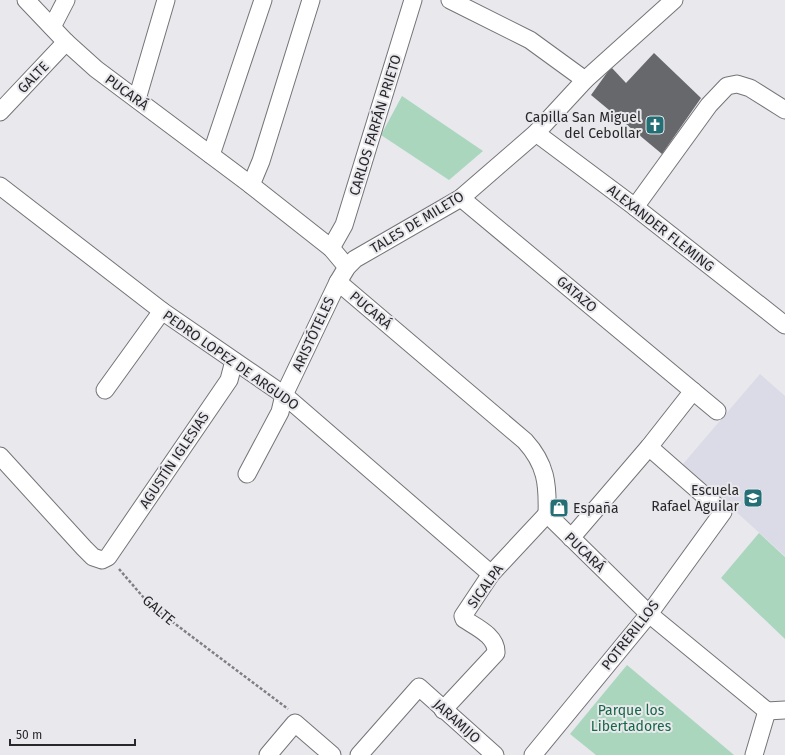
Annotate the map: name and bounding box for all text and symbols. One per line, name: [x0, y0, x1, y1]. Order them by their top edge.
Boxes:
street label: CARLOS FARFÁN PRIETO: [345, 52, 405, 198]
street label: GALTE: [14, 58, 52, 97]
street label: PUCARÁ: [102, 70, 152, 114]
place label: Capilla San Miguel del Cebollar: [525, 109, 642, 142]
church icon: Capilla San Miguel del Cebollar: [644, 114, 666, 136]
street label: ALEXANDER FLEMING: [604, 181, 718, 275]
street label: TALES DE MILETO: [367, 188, 467, 257]
street label: GATAZO: [553, 273, 600, 316]
street label: PUCARÁ: [346, 287, 396, 333]
street label: ARISTÓTELES: [288, 293, 338, 374]
street label: PEDRO LOPEZ DE ARGUDO: [159, 307, 302, 414]
street label: AGUSTÍN IGLESIAS: [135, 408, 213, 512]
place label: Escuela Rafael Aguilar: [651, 482, 740, 515]
school or university icon: Escuela Rafael Aguilar: [742, 487, 764, 509]
shop icon: España: [548, 497, 570, 519]
place label: España: [573, 500, 619, 517]
street label: PUCARÁ: [561, 528, 609, 576]
street label: SICALPA: [464, 561, 507, 611]
street label: GALTE: [139, 592, 178, 629]
street label: POTRERILLOS: [598, 597, 663, 674]
street label: JARAMIJO: [430, 696, 484, 747]
park label: Parque los Libertadores: [591, 702, 672, 735]
scale bar: [10, 721, 135, 747]
text: 50 m: [16, 728, 42, 742]

